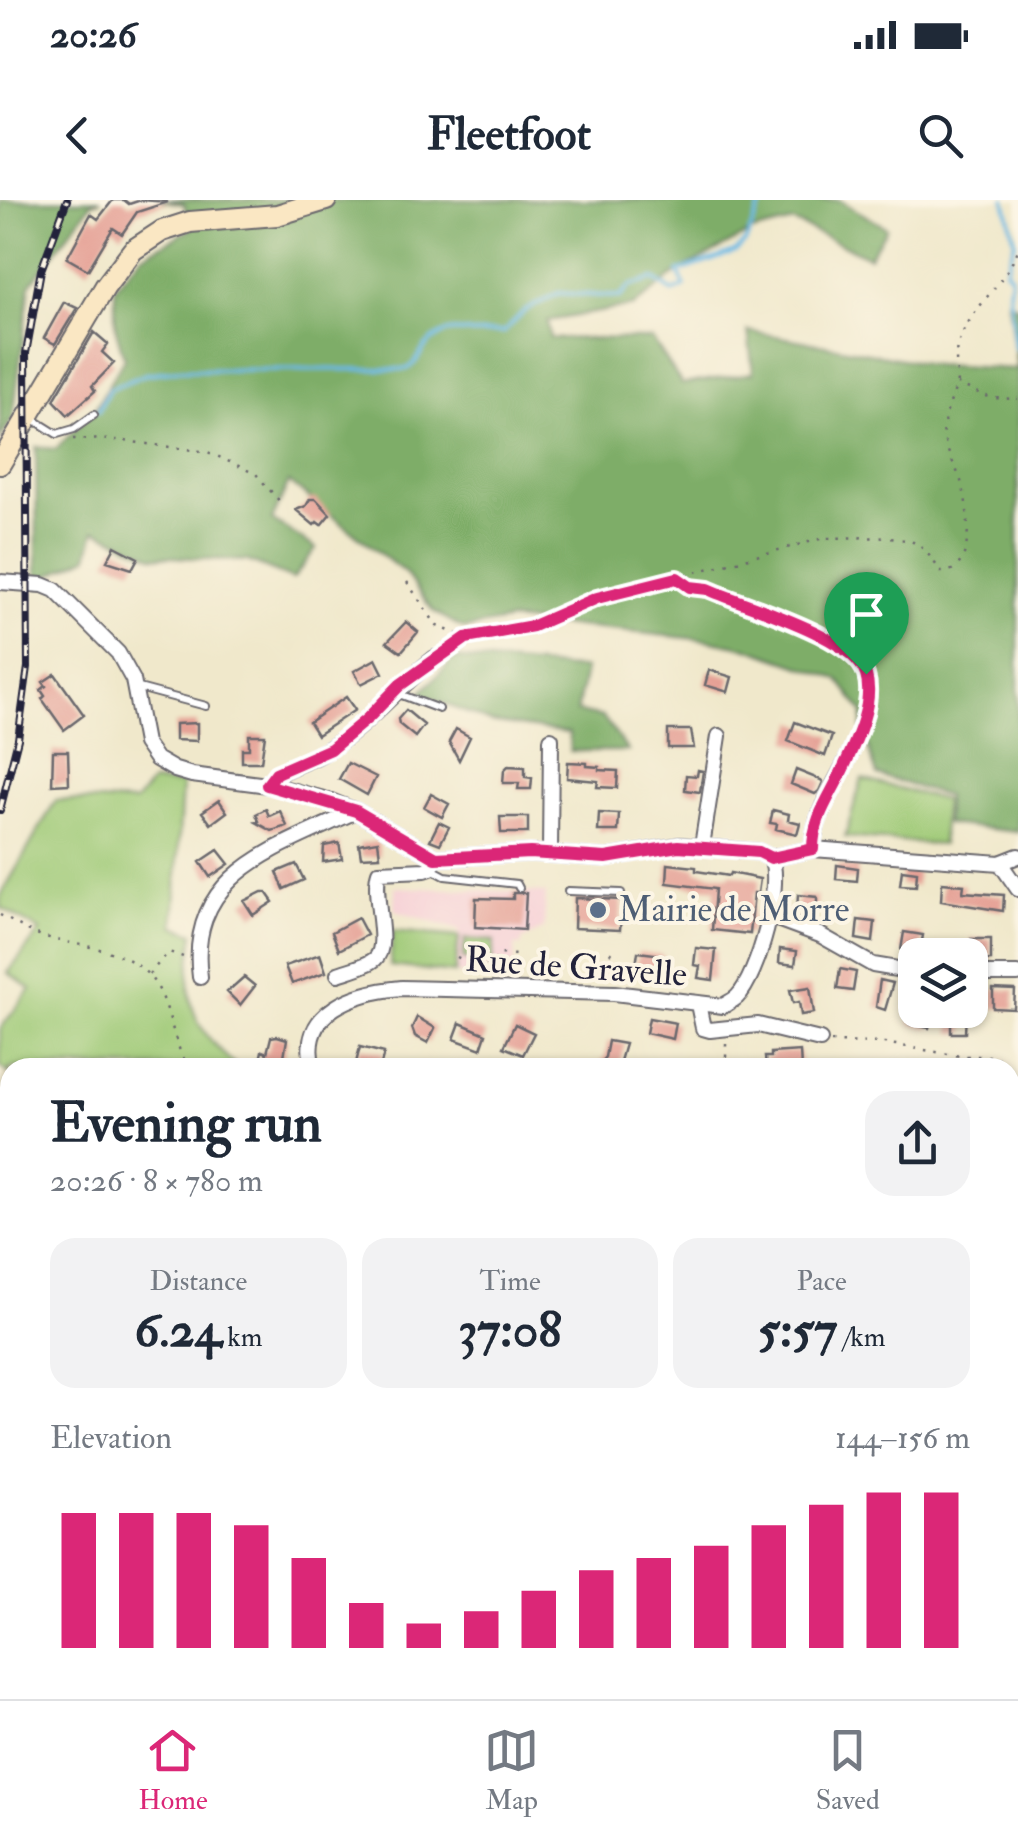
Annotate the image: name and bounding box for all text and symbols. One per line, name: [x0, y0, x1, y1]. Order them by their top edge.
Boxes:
text: 20:26: [50, 11, 137, 59]
text: Fleetfoot: [427, 107, 591, 163]
icon: back: [50, 108, 105, 163]
icon: search: [913, 108, 968, 163]
pin: [824, 572, 909, 675]
icon: arrive: [839, 587, 894, 642]
place label: Mairie de Morre: [618, 888, 849, 932]
marker: Mairie de Morre: [587, 899, 609, 921]
street label: Rue de Gravelle: [464, 937, 688, 997]
map controls: [898, 938, 988, 1028]
button: layers: [898, 938, 988, 1028]
text: Evening run: [50, 1089, 322, 1158]
button: share: [865, 1091, 970, 1196]
text: 20:26 · 8 × 780 m: [50, 1161, 263, 1201]
text: Distance: [149, 1264, 247, 1299]
text: Time: [479, 1264, 541, 1299]
text: Pace: [797, 1264, 847, 1299]
text: 6.24: [134, 1299, 221, 1362]
text: 37:08: [458, 1299, 562, 1362]
text: 5:57: [758, 1299, 837, 1362]
text: km: [221, 1320, 262, 1355]
text: /km: [837, 1320, 885, 1355]
text: Elevation: [50, 1418, 172, 1458]
text: 144–156 m: [835, 1418, 970, 1458]
tab: Home: [138, 1723, 208, 1818]
tab: Map: [484, 1723, 539, 1818]
tab: Saved: [816, 1723, 880, 1818]

